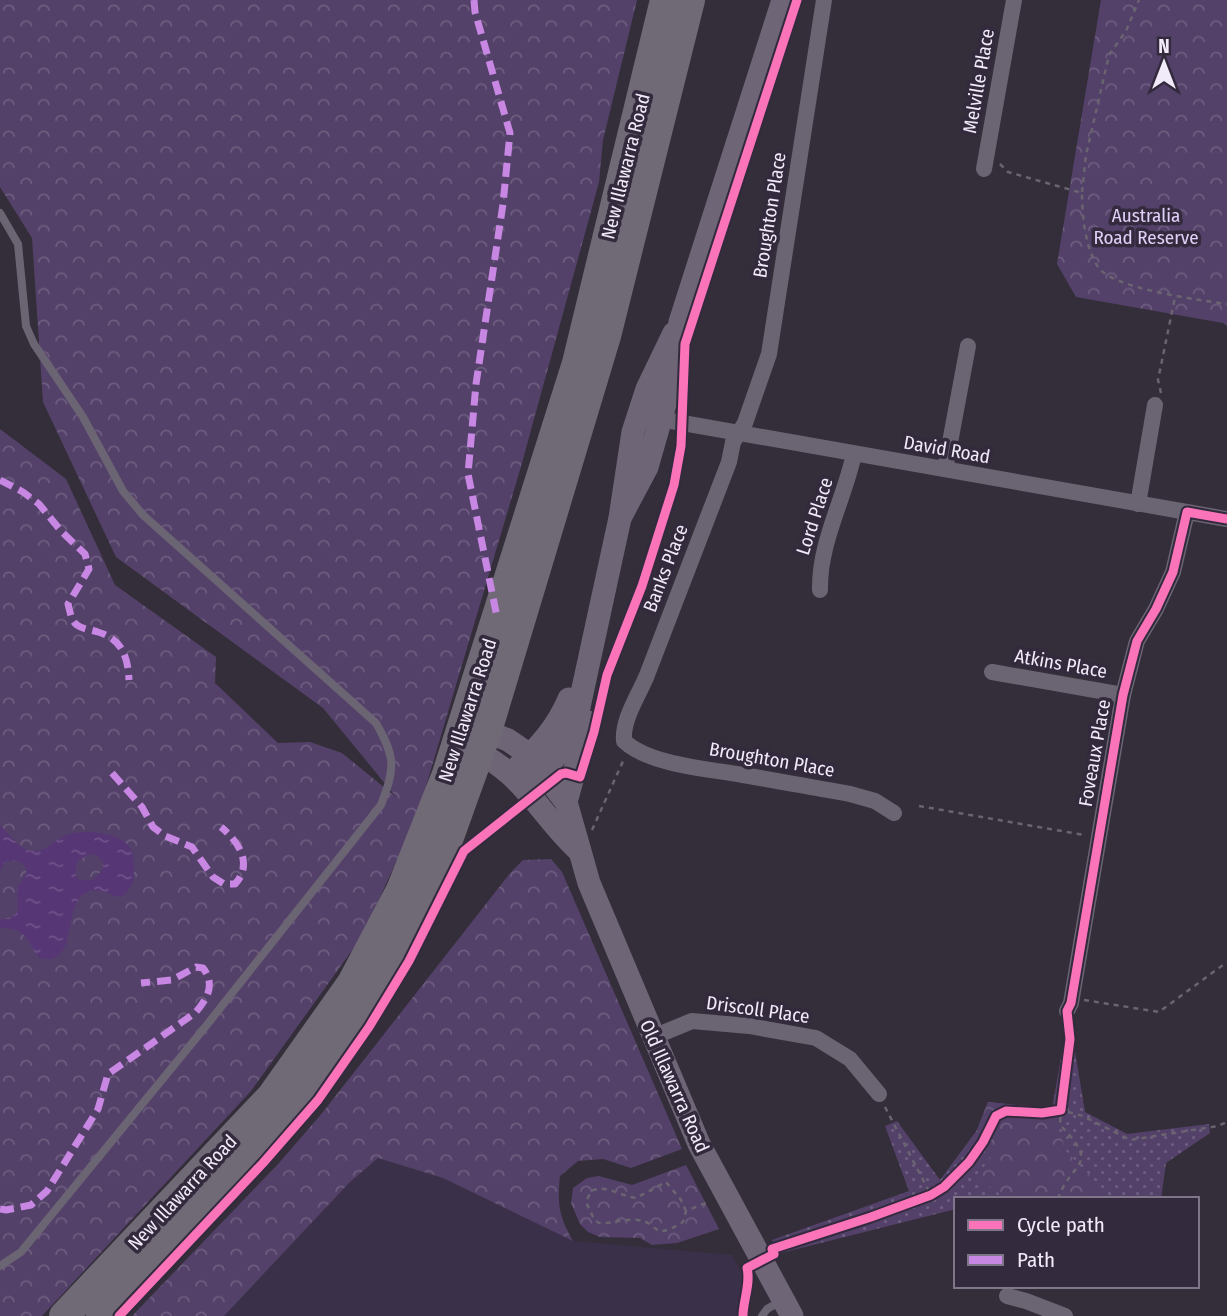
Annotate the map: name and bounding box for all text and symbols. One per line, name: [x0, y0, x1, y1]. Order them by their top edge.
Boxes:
street label: Melville Place: [958, 27, 999, 135]
north arrow: [1129, 28, 1199, 98]
text: N: [1158, 35, 1170, 58]
street label: New Illawarra Road: [596, 91, 655, 241]
street label: Broughton Place: [748, 151, 791, 280]
park label: Australia Road Reserve: [1093, 204, 1199, 249]
street label: David Road: [902, 431, 992, 468]
street label: Lord Place: [791, 475, 838, 558]
street label: Banks Place: [638, 521, 693, 615]
street label: New Illawarra Road: [433, 636, 501, 785]
street label: Atkins Place: [1013, 644, 1109, 683]
street label: Foveaux Place: [1074, 698, 1115, 808]
street label: Broughton Place: [707, 737, 836, 782]
street label: Driscoll Place: [705, 991, 811, 1028]
street label: Old Illawarra Road: [635, 1016, 714, 1156]
street label: New Illawarra Road: [123, 1130, 242, 1255]
legend: [954, 1197, 1199, 1288]
text: Cycle path: [1017, 1212, 1105, 1238]
text: Path: [1017, 1247, 1055, 1273]

